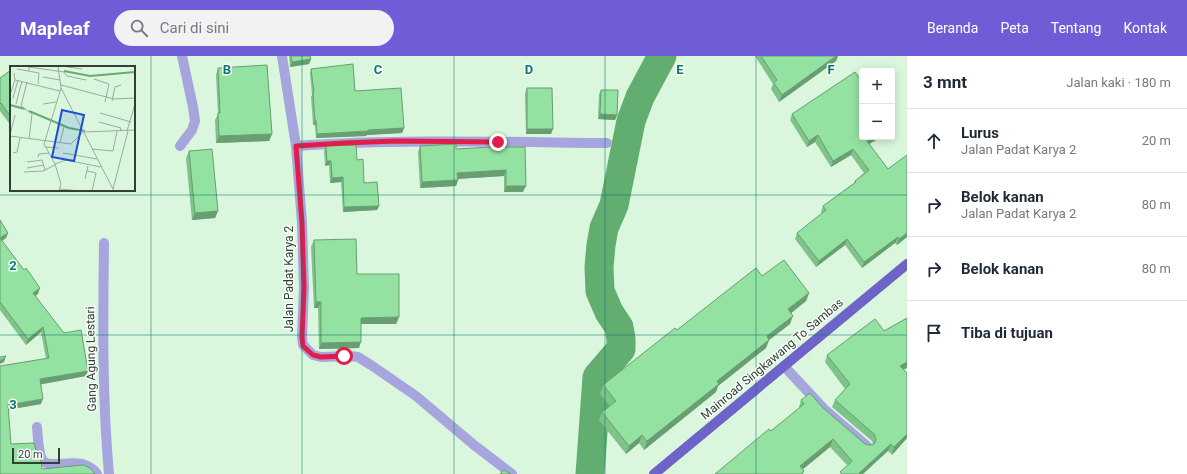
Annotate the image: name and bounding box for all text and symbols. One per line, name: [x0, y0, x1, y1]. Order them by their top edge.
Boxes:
search box: [114, 10, 394, 46]
text: Mapleaf: [20, 17, 90, 40]
icon: search: [128, 17, 150, 39]
text: Cari di sini: [160, 19, 229, 37]
text: Beranda: [927, 20, 978, 36]
text: Peta: [1000, 20, 1029, 36]
text: Tentang: [1051, 20, 1101, 36]
text: Kontak: [1123, 20, 1167, 36]
text: B: [223, 62, 231, 77]
text: C: [374, 62, 383, 77]
text: D: [525, 62, 533, 77]
text: E: [676, 62, 684, 77]
text: F: [827, 62, 835, 77]
inset map: [10, 66, 135, 191]
map controls: [859, 68, 895, 140]
button: +: [859, 68, 895, 104]
text: 3 mnt: [923, 72, 967, 92]
text: Jalan kaki · 180 m: [1066, 75, 1171, 90]
button: −: [859, 104, 895, 140]
text: Lurus: [961, 124, 999, 142]
icon: ahead: [923, 130, 945, 152]
route end: [489, 133, 507, 151]
text: 20 m: [1142, 133, 1171, 148]
text: Jalan Padat Karya 2: [961, 142, 1076, 157]
text: Belok kanan: [961, 188, 1044, 206]
icon: right: [923, 194, 945, 216]
text: 80 m: [1142, 197, 1171, 212]
text: Jalan Padat Karya 2: [961, 206, 1076, 221]
street label: Jalan Padat Karya 2: [282, 226, 296, 332]
text: 2: [9, 258, 17, 273]
icon: right: [923, 258, 945, 280]
text: Belok kanan: [961, 260, 1044, 278]
text: 80 m: [1142, 261, 1171, 276]
street label: Mainroad Singkawang To Sambas: [698, 295, 846, 423]
street label: Gang Agung Lestari: [83, 306, 99, 412]
icon: arrive: [923, 322, 945, 344]
text: Tiba di tujuan: [961, 324, 1053, 342]
route start: [335, 347, 353, 365]
text: 3: [9, 397, 17, 412]
scale bar: [12, 446, 60, 465]
text: 20 m: [18, 448, 43, 461]

